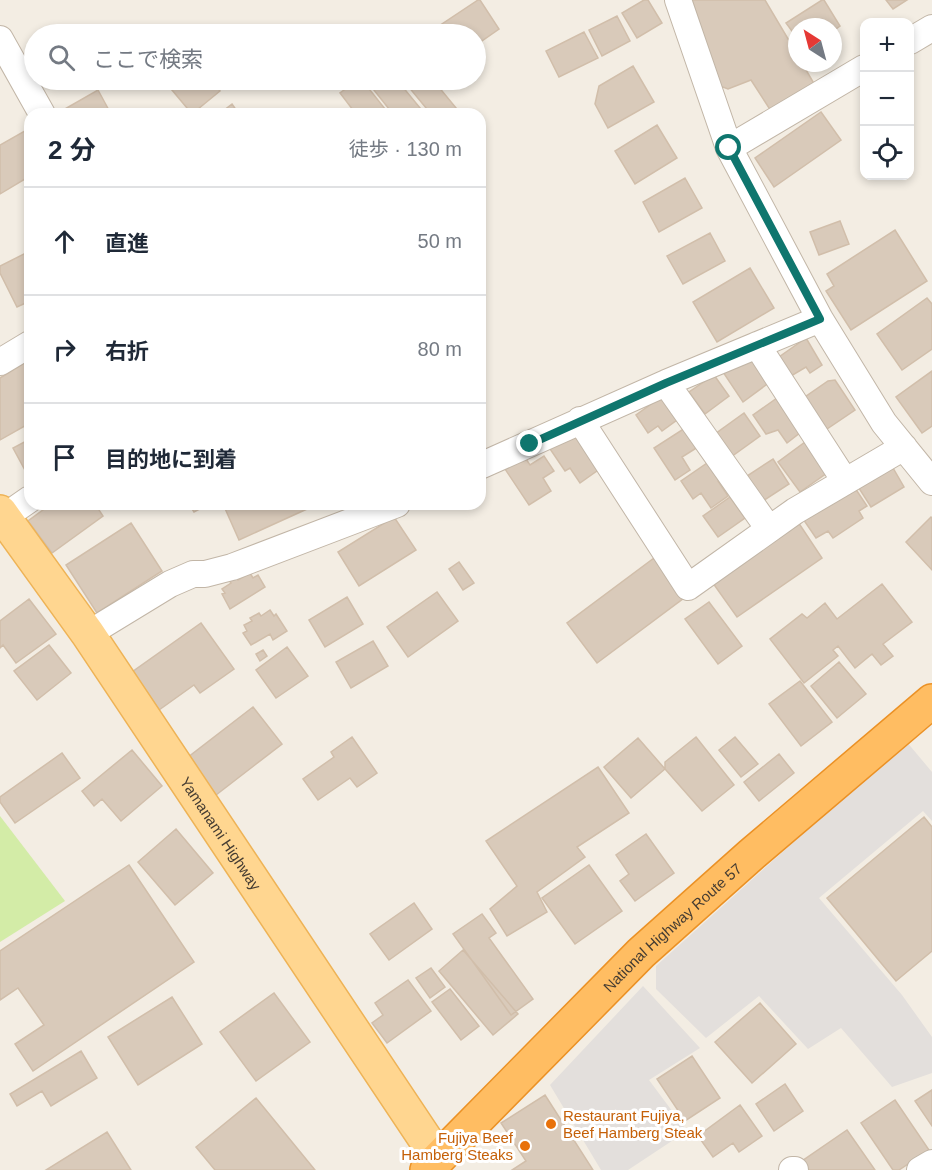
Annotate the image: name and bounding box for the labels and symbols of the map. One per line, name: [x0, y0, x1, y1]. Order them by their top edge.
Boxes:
north arrow: [788, 18, 842, 72]
route start: [715, 134, 741, 160]
route end: [516, 430, 542, 456]
street label: Yamanami Highway: [177, 773, 265, 893]
street label: National Highway Route 57: [599, 859, 745, 995]
place label: Restaurant Fujiya, Beef Hamberg Steak: [563, 1107, 703, 1141]
marker: Restaurant Fujiya, Beef Hamberg Steak: [544, 1117, 558, 1131]
place label: Fujiya Beef Hamberg Steaks: [401, 1129, 514, 1163]
marker: Fujiya Beef Hamberg Steaks: [518, 1139, 532, 1153]

